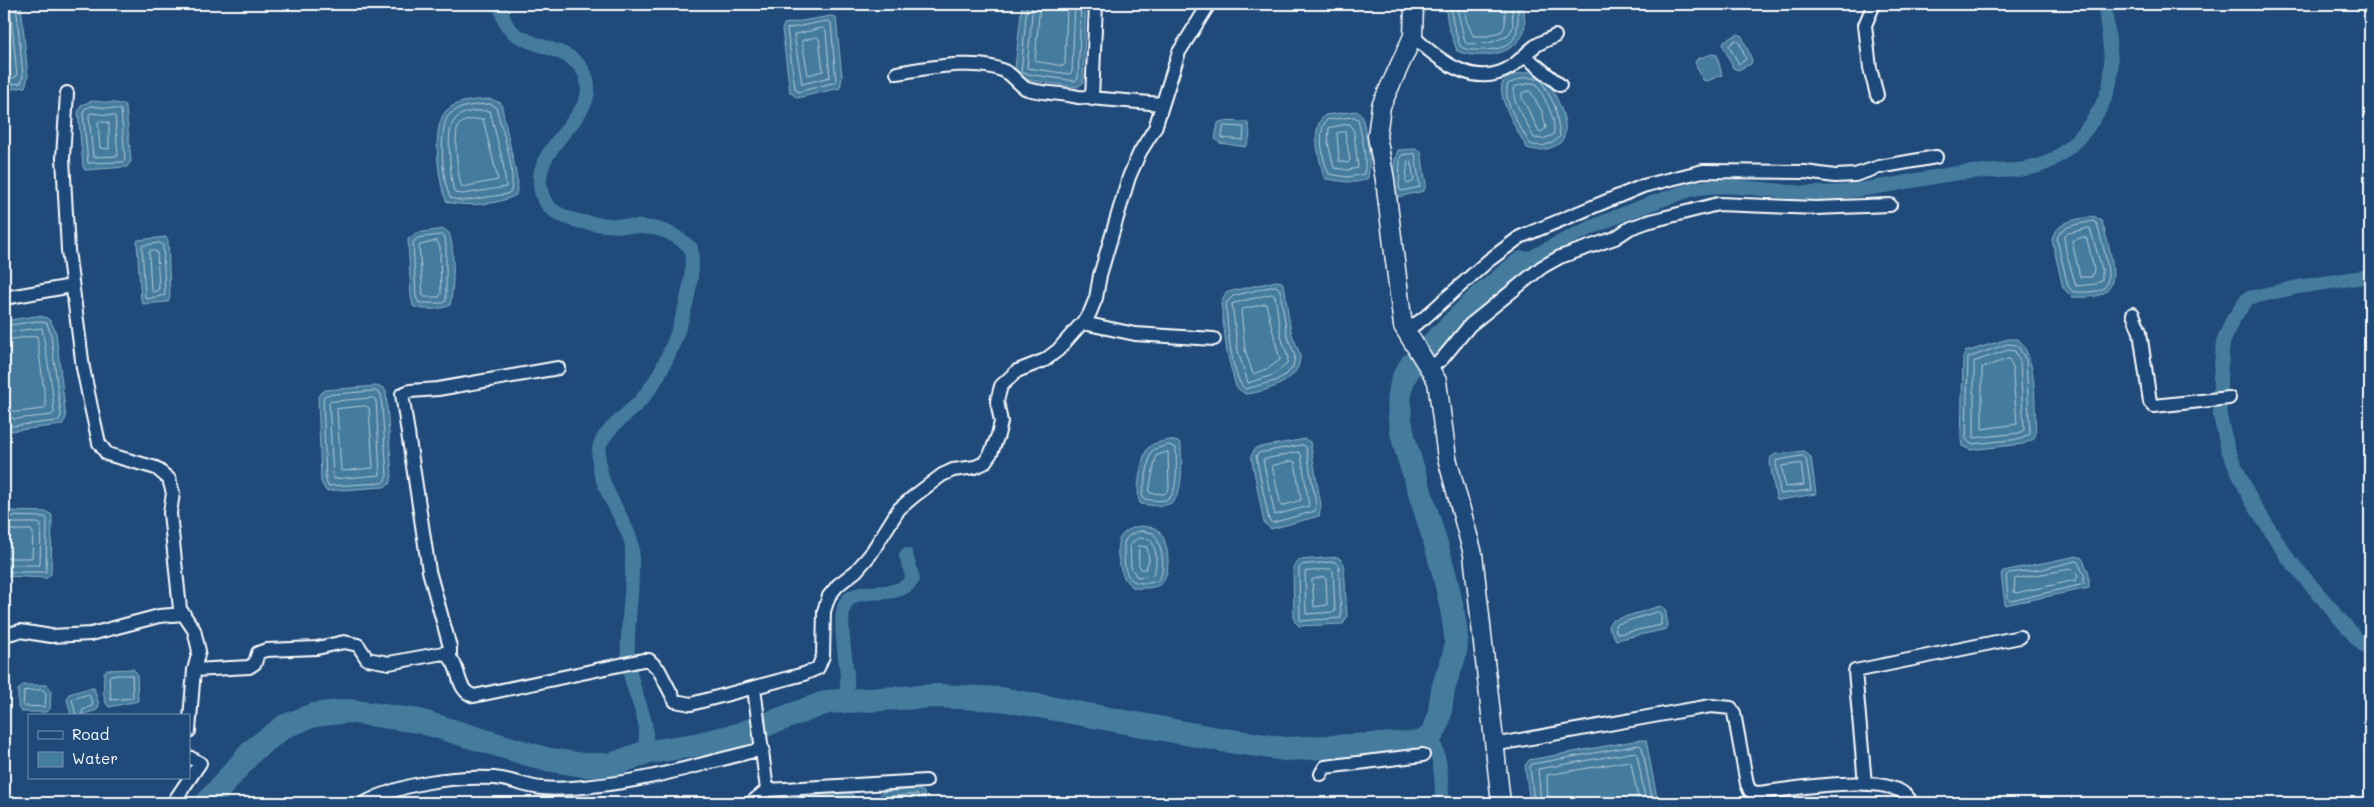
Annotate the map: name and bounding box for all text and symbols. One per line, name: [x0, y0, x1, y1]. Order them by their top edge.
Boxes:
legend: [28, 714, 190, 780]
text: Road: [72, 724, 109, 744]
text: Water: [72, 748, 118, 768]

